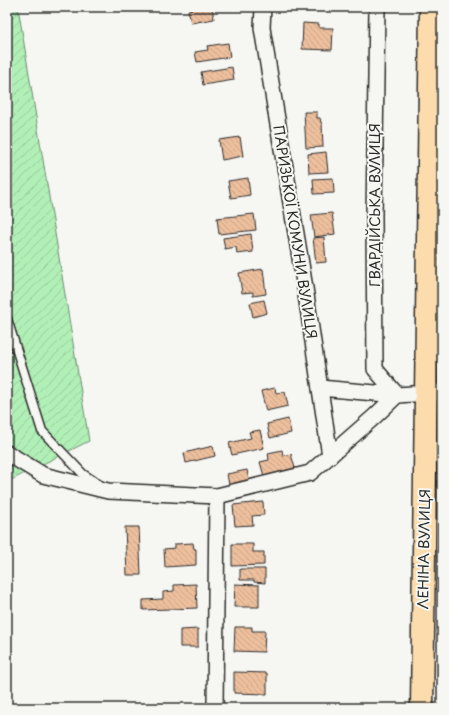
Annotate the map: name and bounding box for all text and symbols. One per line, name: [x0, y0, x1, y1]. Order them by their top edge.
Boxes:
street label: ГВАРДІЙСЬКА ВУЛИЦЯ: [364, 123, 385, 287]
street label: ПАРИЗЬКОЇ КОМУНИ ВУЛИЦЯ: [268, 124, 323, 340]
street label: ЛЕНІНА ВУЛИЦЯ: [412, 489, 435, 609]

